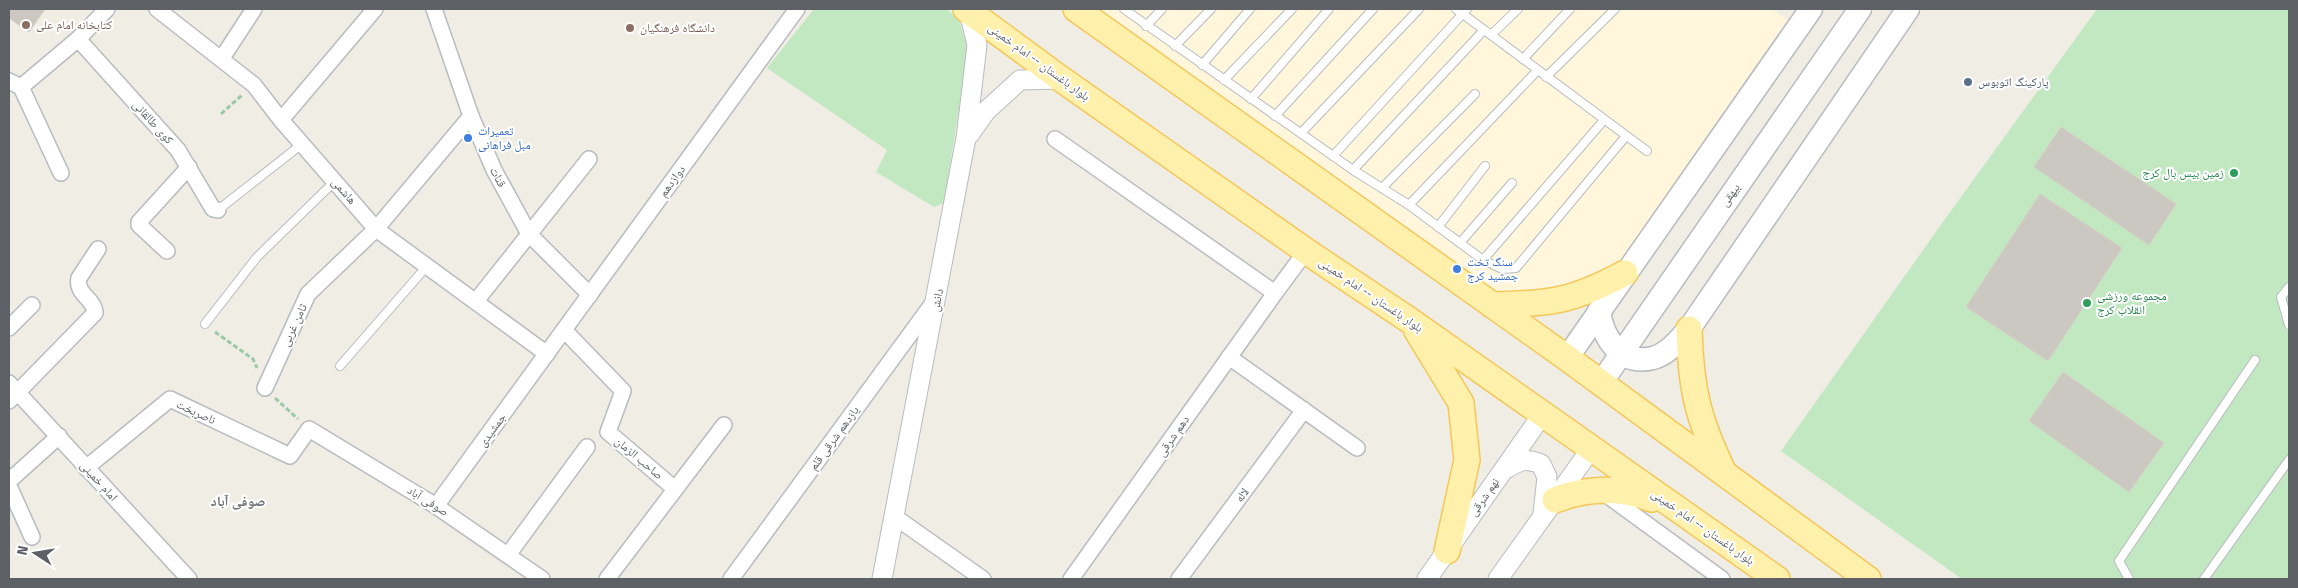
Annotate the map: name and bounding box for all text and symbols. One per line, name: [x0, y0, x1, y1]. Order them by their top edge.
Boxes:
place label: کتابخانه امام علی: [36, 18, 112, 33]
marker: کتابخانه امام علی: [20, 19, 32, 31]
street label: بلوار باغستان -- امام خمینی: [985, 20, 1093, 104]
place label: دانشگاه فرهنگیان: [640, 21, 715, 35]
marker: دانشگاه فرهنگیان: [624, 22, 636, 34]
place label: پارکینگ اتوبوس: [1978, 75, 2049, 89]
marker: پارکینگ اتوبوس: [1962, 76, 1974, 88]
street label: کوی طالقانی: [130, 97, 176, 147]
place label: تعمیرات مبل فراهانی: [478, 124, 531, 152]
marker: تعمیرات مبل فراهانی: [462, 132, 474, 144]
street label: دوازدهم: [656, 163, 689, 200]
street label: قنات: [487, 165, 509, 189]
place label: زمین بیس بال کرج: [2142, 166, 2224, 180]
marker: زمین بیس بال کرج: [2228, 167, 2240, 179]
street label: هاشمی: [329, 175, 359, 207]
street label: بیهقی: [1717, 181, 1743, 210]
street label: بلوار باغستان -- امام خمینی: [1316, 255, 1426, 336]
place label: سنگ تخت جمشید کرج: [1467, 255, 1519, 283]
marker: سنگ تخت جمشید کرج: [1451, 263, 1463, 275]
street label: دانش: [928, 287, 946, 313]
place label: مجموعه ورزشی انقلاب کرج: [2097, 289, 2167, 317]
marker: مجموعه ورزشی انقلاب کرج: [2081, 297, 2093, 309]
street label: ثامن غربی: [278, 301, 311, 349]
street label: ناصربخت: [174, 397, 218, 427]
street label: یازدهم شرقی قلم: [806, 403, 863, 473]
street label: جمشیدی: [475, 410, 509, 450]
street label: دهم شرقی: [1154, 413, 1193, 460]
street label: صاحب الزمان: [612, 434, 666, 483]
street label: امام خمینی: [77, 458, 121, 505]
street label: نهم شرقی: [1466, 475, 1503, 519]
street label: صوفی آباد: [405, 483, 451, 519]
street label: لاله: [1232, 485, 1252, 505]
street label: بلوار باغستان -- امام خمینی: [1648, 486, 1757, 569]
district label: صوفی آباد: [211, 493, 265, 510]
north arrow: [10, 528, 60, 578]
text: N: [13, 544, 32, 557]

